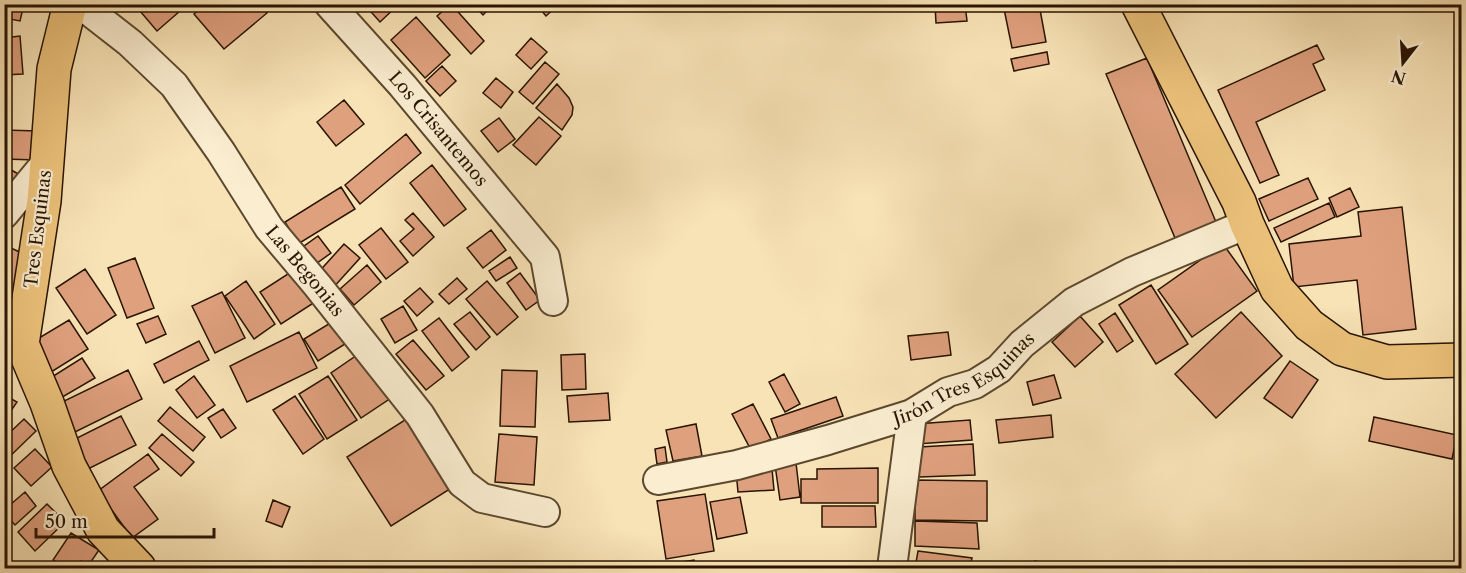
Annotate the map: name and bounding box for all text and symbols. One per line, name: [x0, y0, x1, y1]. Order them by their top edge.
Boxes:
north arrow: [1373, 33, 1433, 93]
text: N: [1389, 66, 1408, 89]
street label: Los Crisantemos: [384, 67, 493, 191]
street label: Tres Esquinas: [20, 169, 56, 289]
street label: Las Begonias: [261, 221, 349, 321]
street label: Jirón Tres Esquinas: [888, 327, 1039, 431]
scale bar: [36, 501, 214, 539]
text: 50 m: [45, 511, 88, 533]

